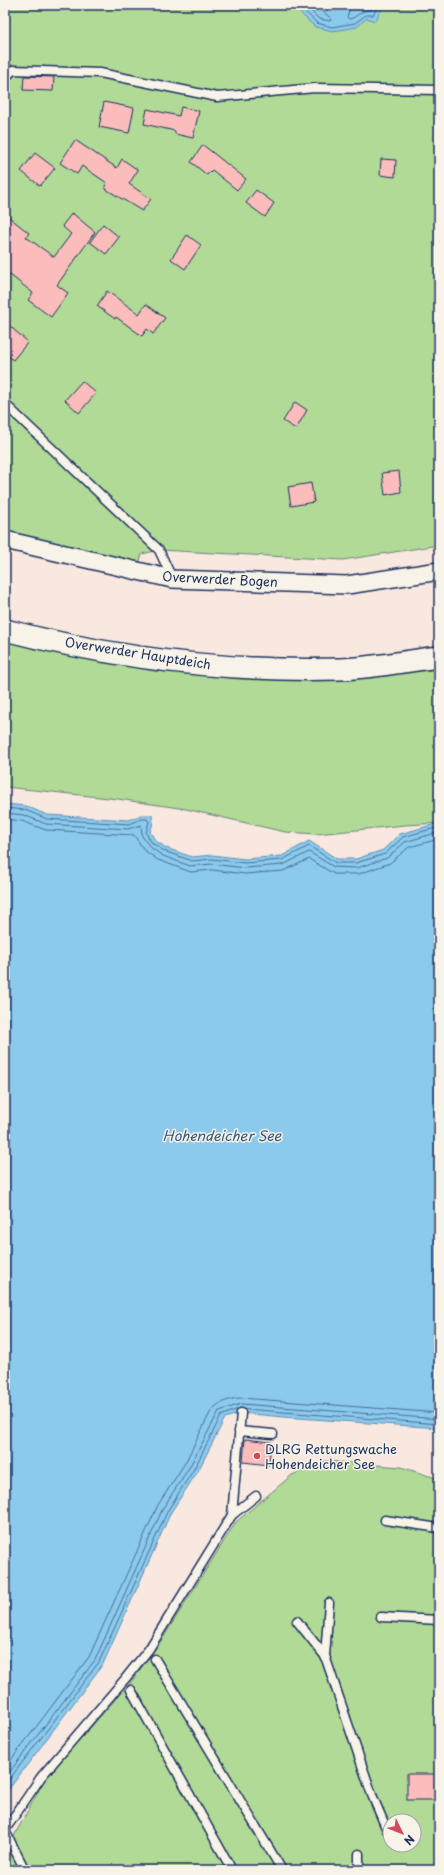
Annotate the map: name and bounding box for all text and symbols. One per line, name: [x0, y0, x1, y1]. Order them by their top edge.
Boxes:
street label: Overwerder Bogen: [162, 566, 278, 591]
street label: Overwerder Hauptdeich: [64, 632, 212, 673]
water label: Hohendeicher See: [163, 1125, 283, 1146]
place label: DLRG Rettungswache Hohendeicher See: [265, 1439, 397, 1473]
marker: DLRG Rettungswache Hohendeicher See: [252, 1451, 262, 1461]
north arrow: [382, 1813, 422, 1853]
text: N: [400, 1831, 419, 1849]

